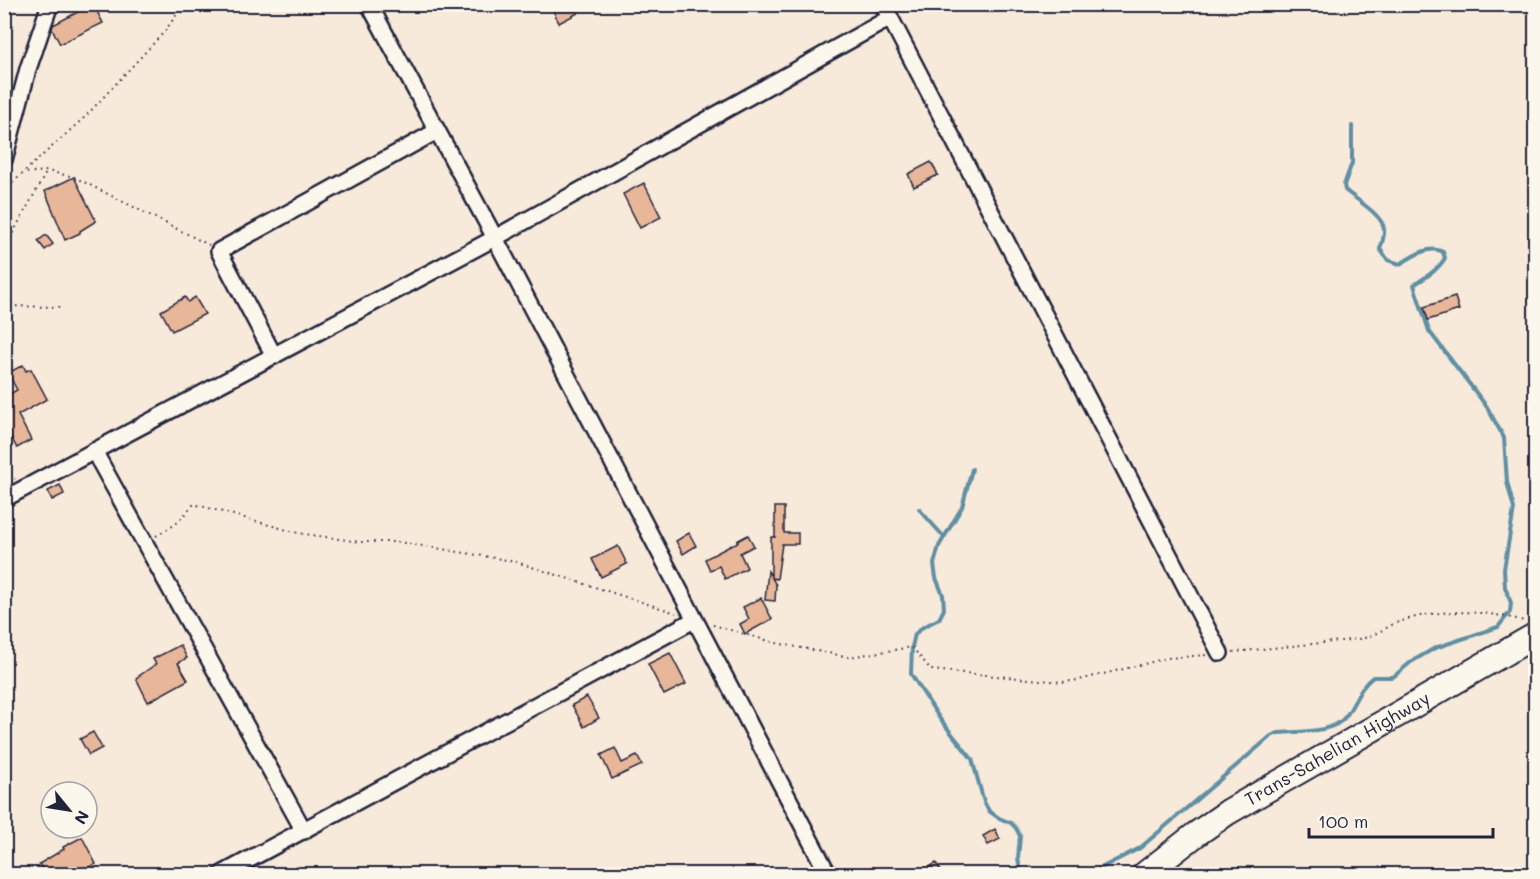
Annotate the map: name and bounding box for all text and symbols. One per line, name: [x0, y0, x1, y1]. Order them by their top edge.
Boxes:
street label: Trans-Sahelian Highway: [1240, 685, 1434, 811]
north arrow: [39, 780, 99, 840]
scale bar: [1309, 801, 1494, 839]
text: N: [70, 807, 95, 828]
text: 100 m: [1318, 809, 1368, 833]

